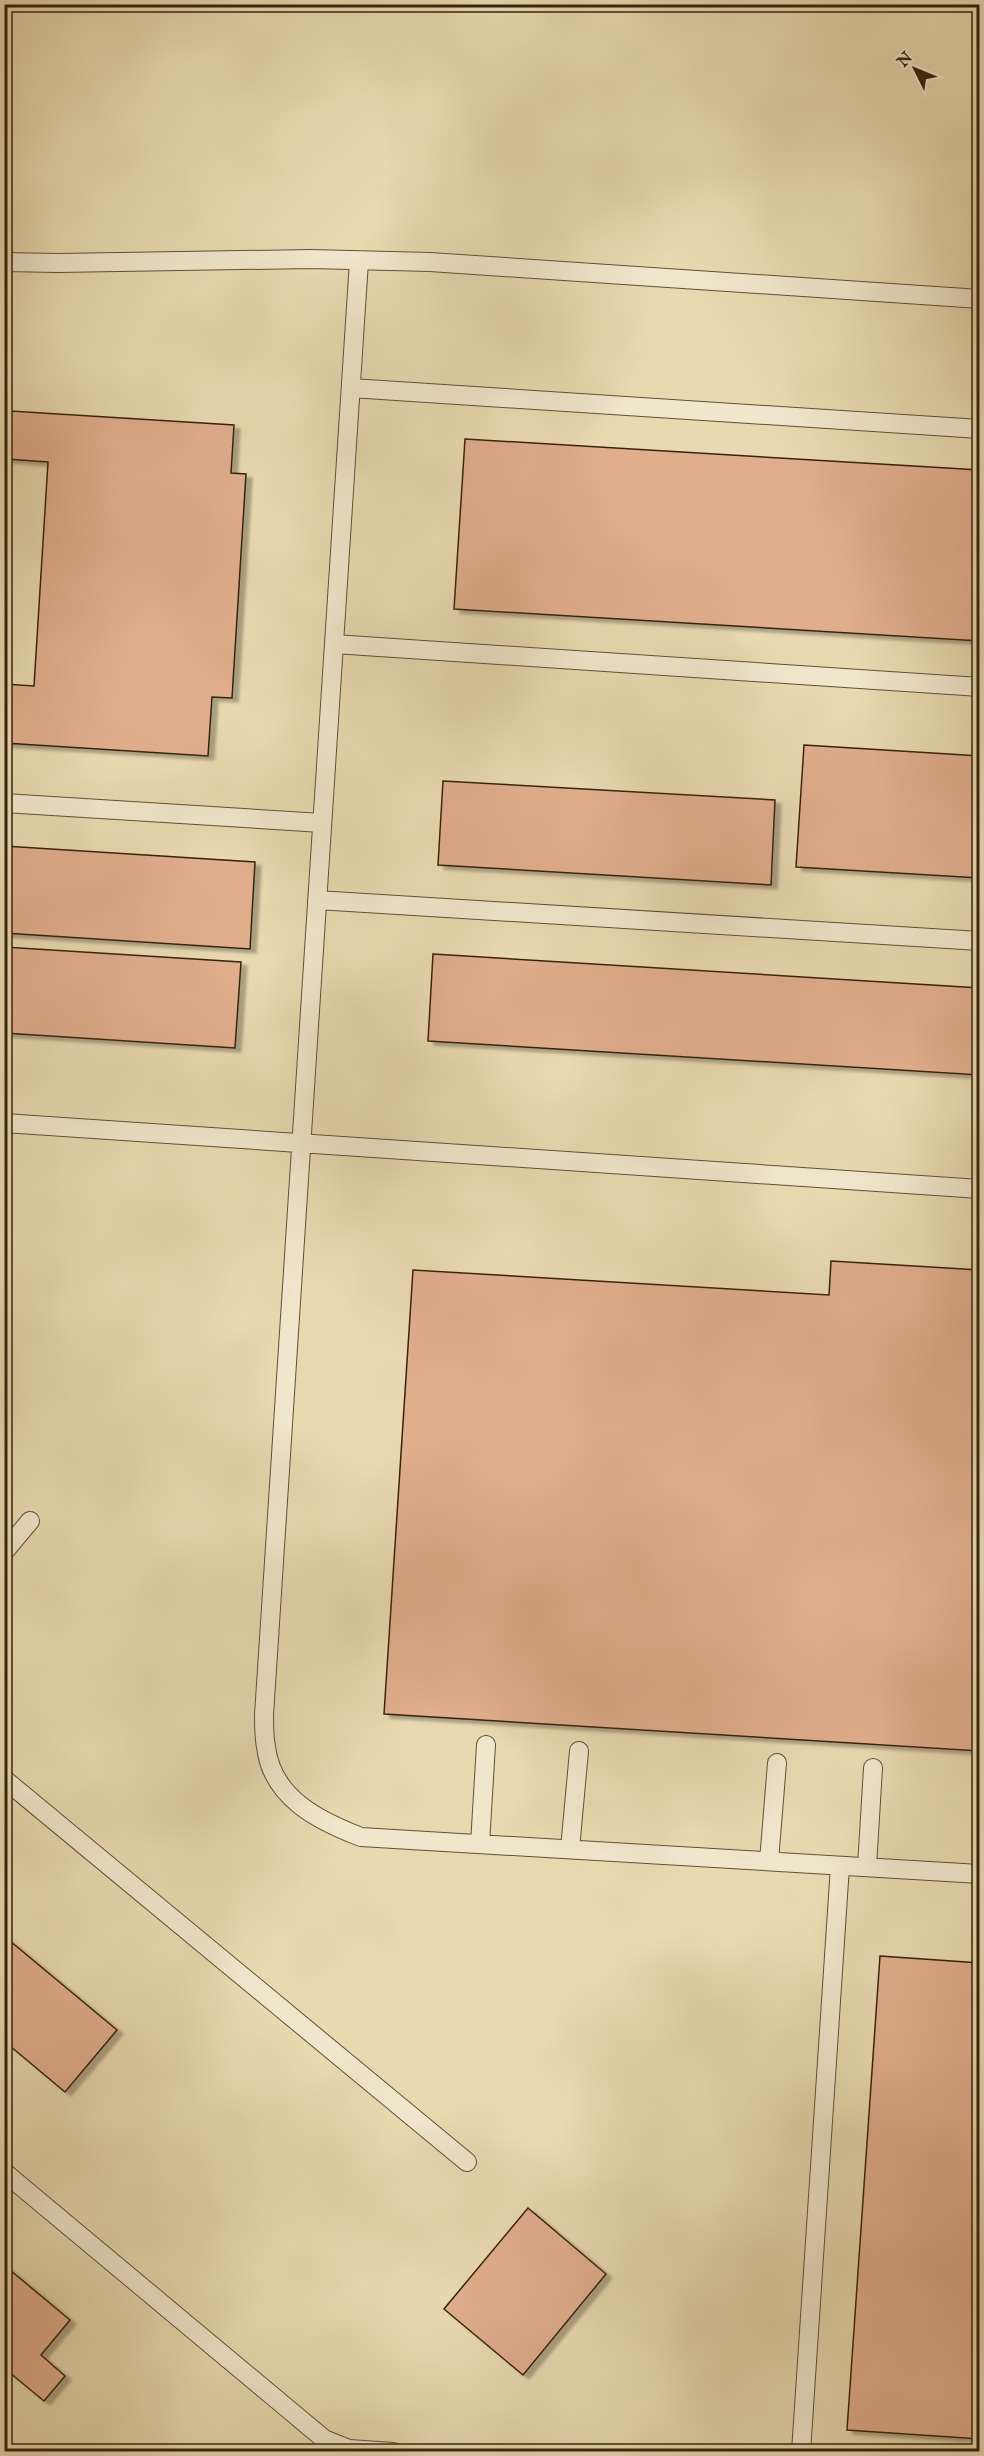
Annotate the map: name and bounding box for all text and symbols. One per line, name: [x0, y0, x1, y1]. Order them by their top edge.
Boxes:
north arrow: [885, 39, 945, 99]
text: N: [893, 48, 918, 73]

